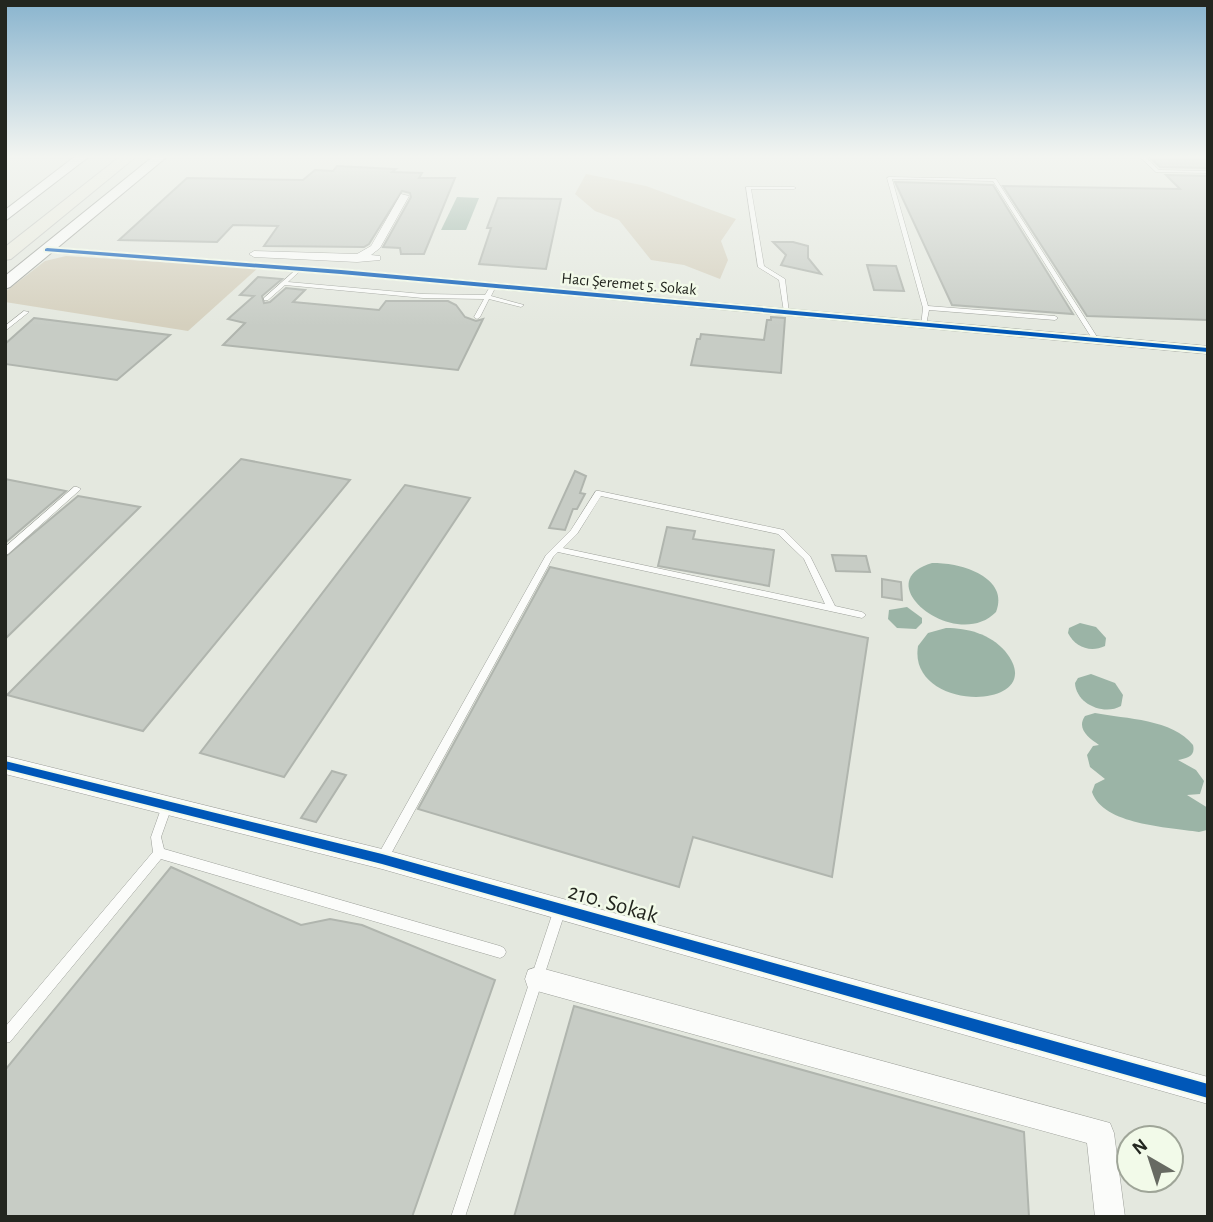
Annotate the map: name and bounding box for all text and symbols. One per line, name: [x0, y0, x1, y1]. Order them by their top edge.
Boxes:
street label: Hacı Şeremet 5. Sokak: [561, 270, 698, 298]
street label: 210. Sokak: [565, 880, 661, 928]
north arrow: [1115, 1124, 1185, 1194]
text: N: [1129, 1135, 1151, 1158]

